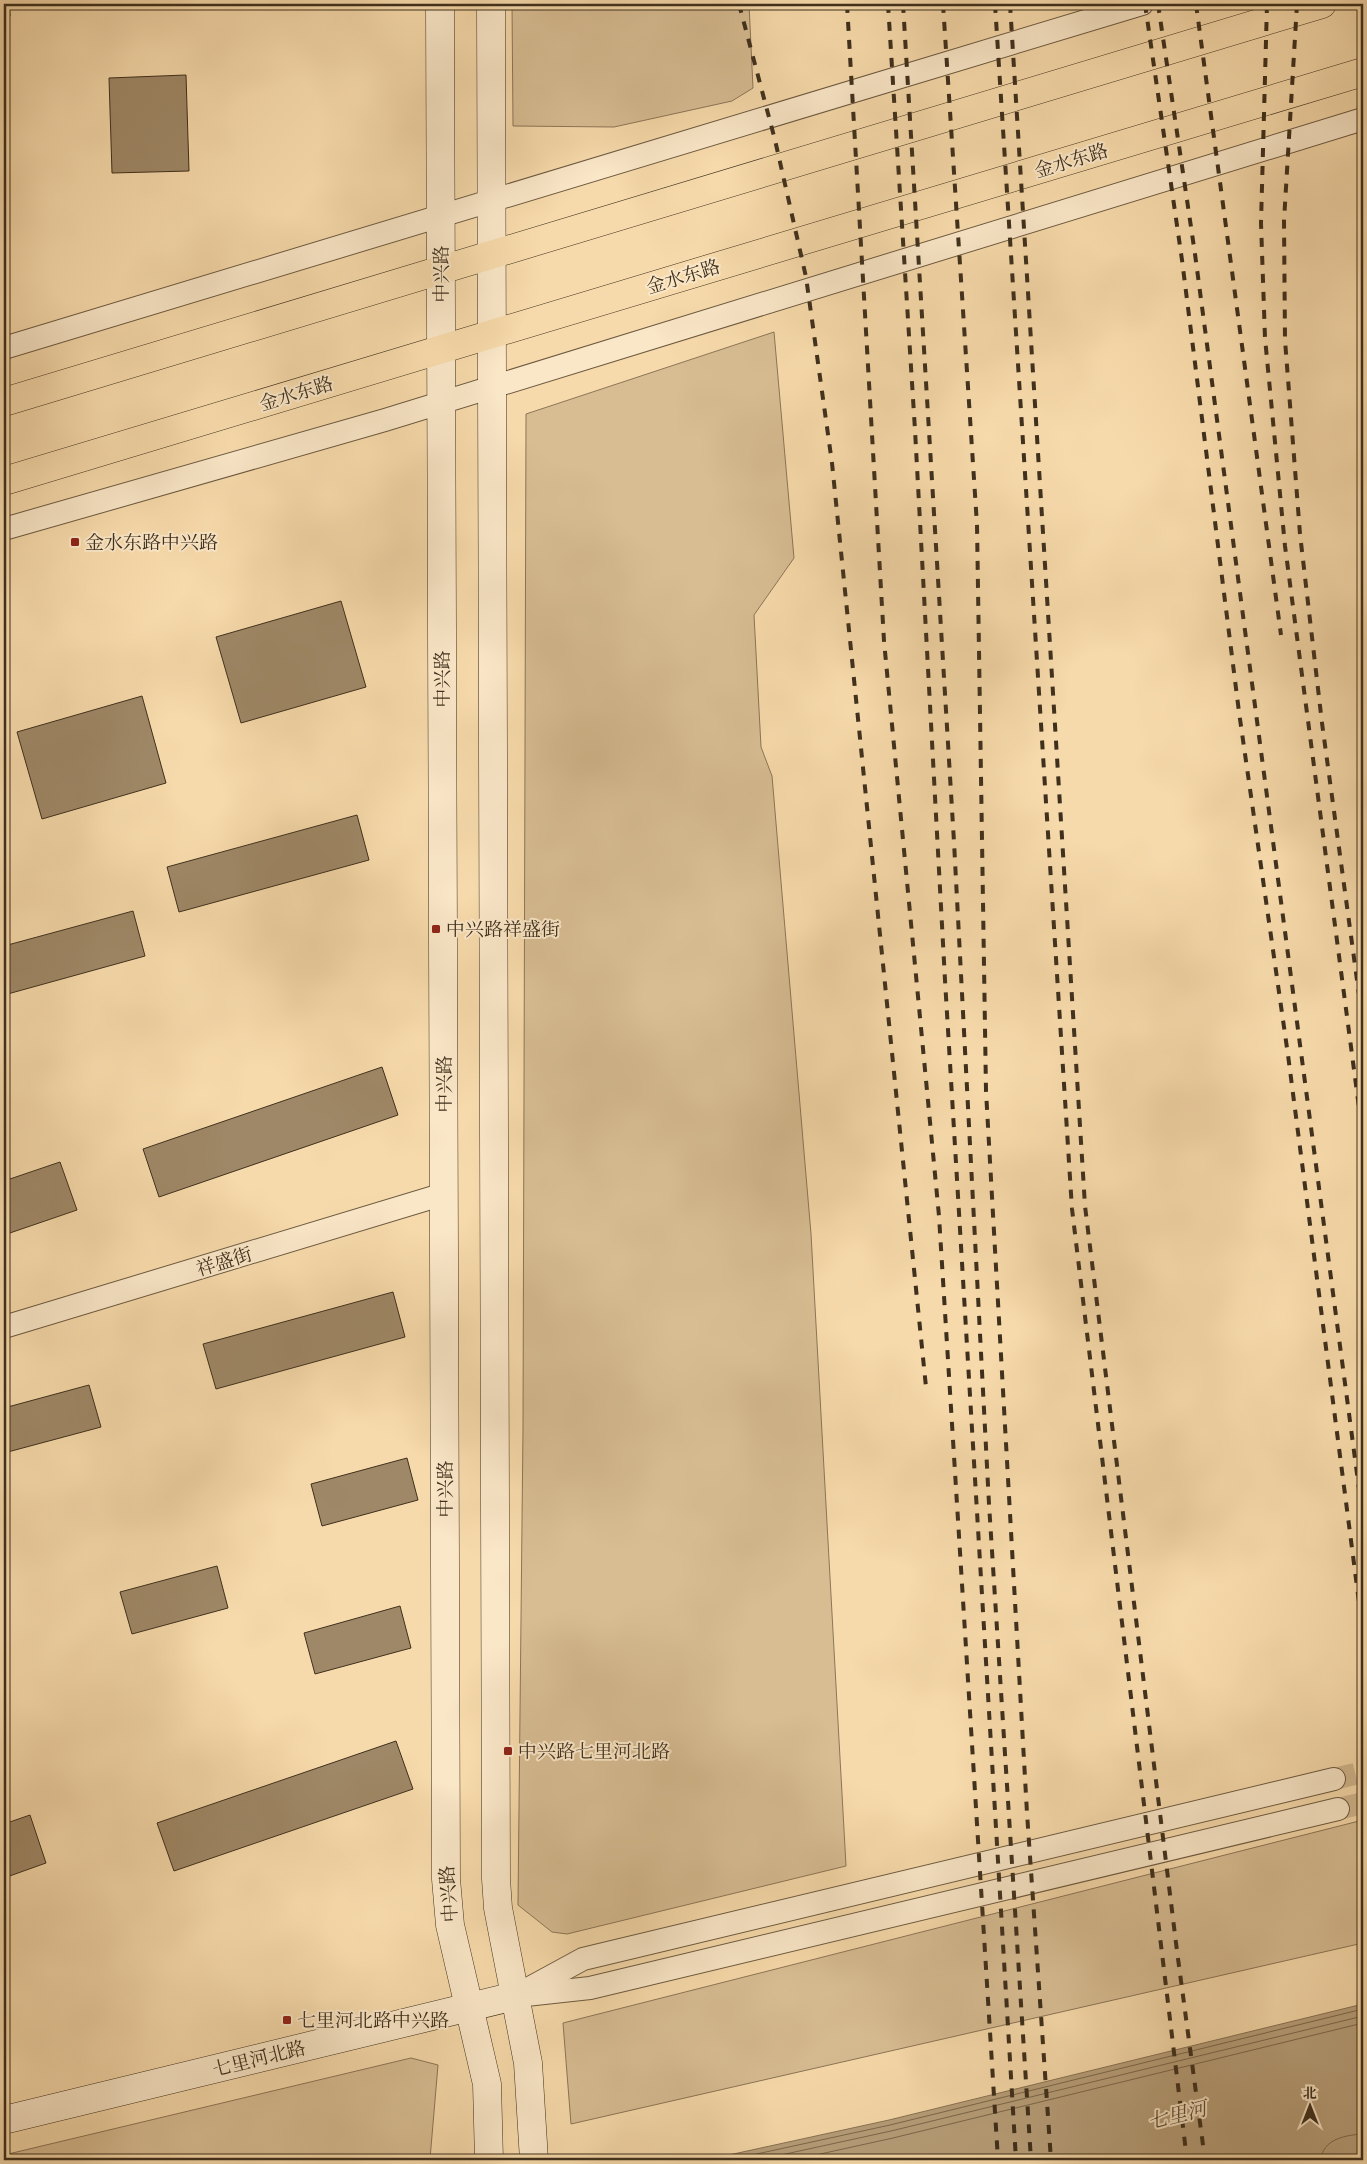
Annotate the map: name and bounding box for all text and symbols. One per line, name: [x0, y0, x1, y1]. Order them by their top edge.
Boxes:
street label: 金水东路: [1031, 138, 1112, 186]
street label: 中兴路: [430, 245, 457, 303]
street label: 金水东路: [643, 254, 724, 302]
street label: 金水东路: [256, 371, 337, 419]
place label: 金水东路中兴路: [85, 531, 218, 558]
marker: 金水东路中兴路: [69, 536, 81, 548]
street label: 中兴路: [431, 650, 458, 708]
place label: 中兴路祥盛街: [446, 918, 560, 945]
marker: 中兴路祥盛街: [430, 923, 442, 935]
street label: 中兴路: [433, 1055, 460, 1113]
street label: 祥盛街: [194, 1242, 256, 1285]
street label: 中兴路: [434, 1460, 461, 1518]
place label: 中兴路七里河北路: [518, 1740, 670, 1767]
marker: 中兴路七里河北路: [502, 1745, 514, 1757]
street label: 中兴路: [435, 1864, 466, 1923]
place label: 七里河北路中兴路: [297, 2009, 449, 2036]
marker: 七里河北路中兴路: [281, 2014, 293, 2026]
street label: 七里河北路: [210, 2036, 309, 2085]
north arrow: [1284, 2082, 1334, 2132]
text: 北: [1303, 2085, 1317, 2105]
water label: 七里河: [1145, 2095, 1213, 2139]

